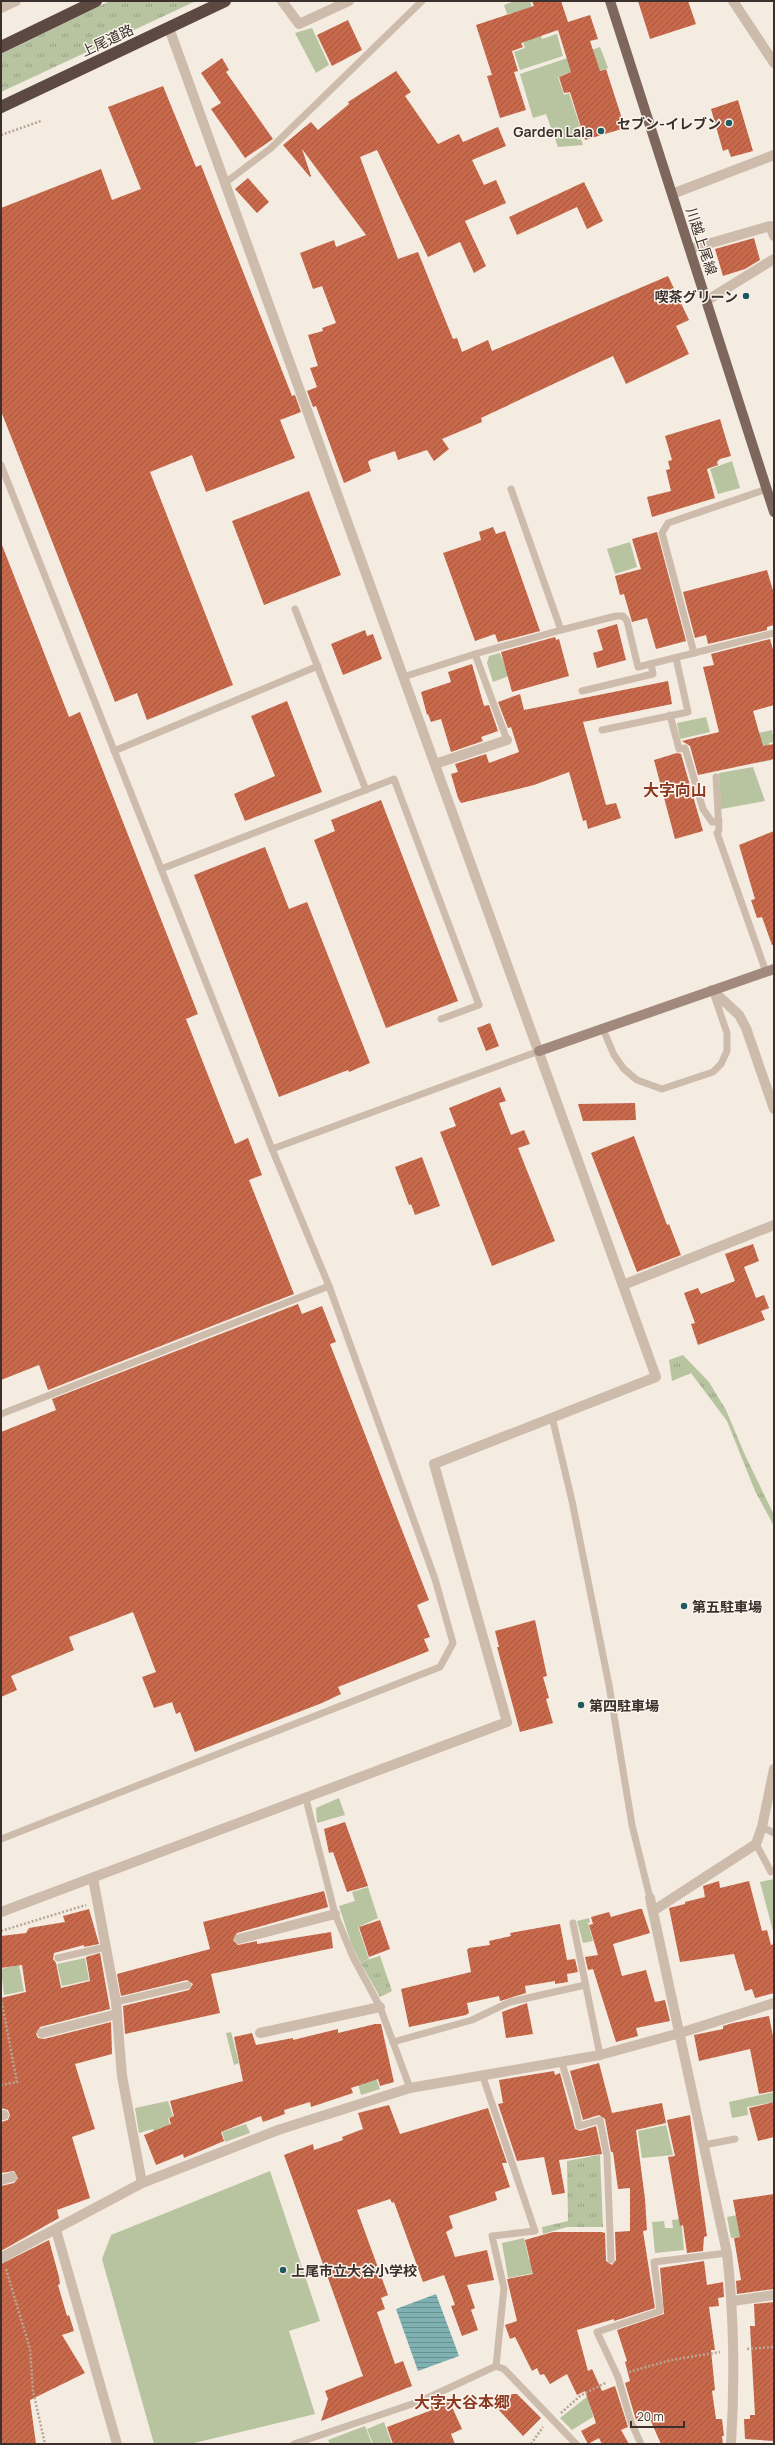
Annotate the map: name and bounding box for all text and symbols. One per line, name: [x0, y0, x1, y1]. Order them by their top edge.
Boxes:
street label: 上尾道路: [78, 20, 136, 60]
place label: セブン-イレブン: [617, 114, 721, 133]
marker: セブン-イレブン: [724, 118, 734, 128]
place label: Garden Lala: [513, 122, 593, 141]
marker: Garden Lala: [596, 126, 606, 136]
street label: 川越上尾線: [682, 205, 722, 277]
place label: 喫茶グリーン: [655, 287, 738, 306]
marker: 喫茶グリーン: [741, 291, 751, 301]
district label: 大字向山: [643, 779, 707, 801]
place label: 第五駐車場: [692, 1597, 762, 1616]
marker: 第五駐車場: [679, 1601, 689, 1611]
place label: 第四駐車場: [589, 1696, 659, 1715]
marker: 第四駐車場: [576, 1700, 586, 1710]
place label: 上尾市立大谷小学校: [291, 2261, 417, 2280]
marker: 上尾市立大谷小学校: [278, 2265, 288, 2275]
district label: 大字大谷本郷: [414, 2391, 510, 2413]
scale bar: [631, 2403, 684, 2429]
text: 20 m: [637, 2408, 664, 2425]

